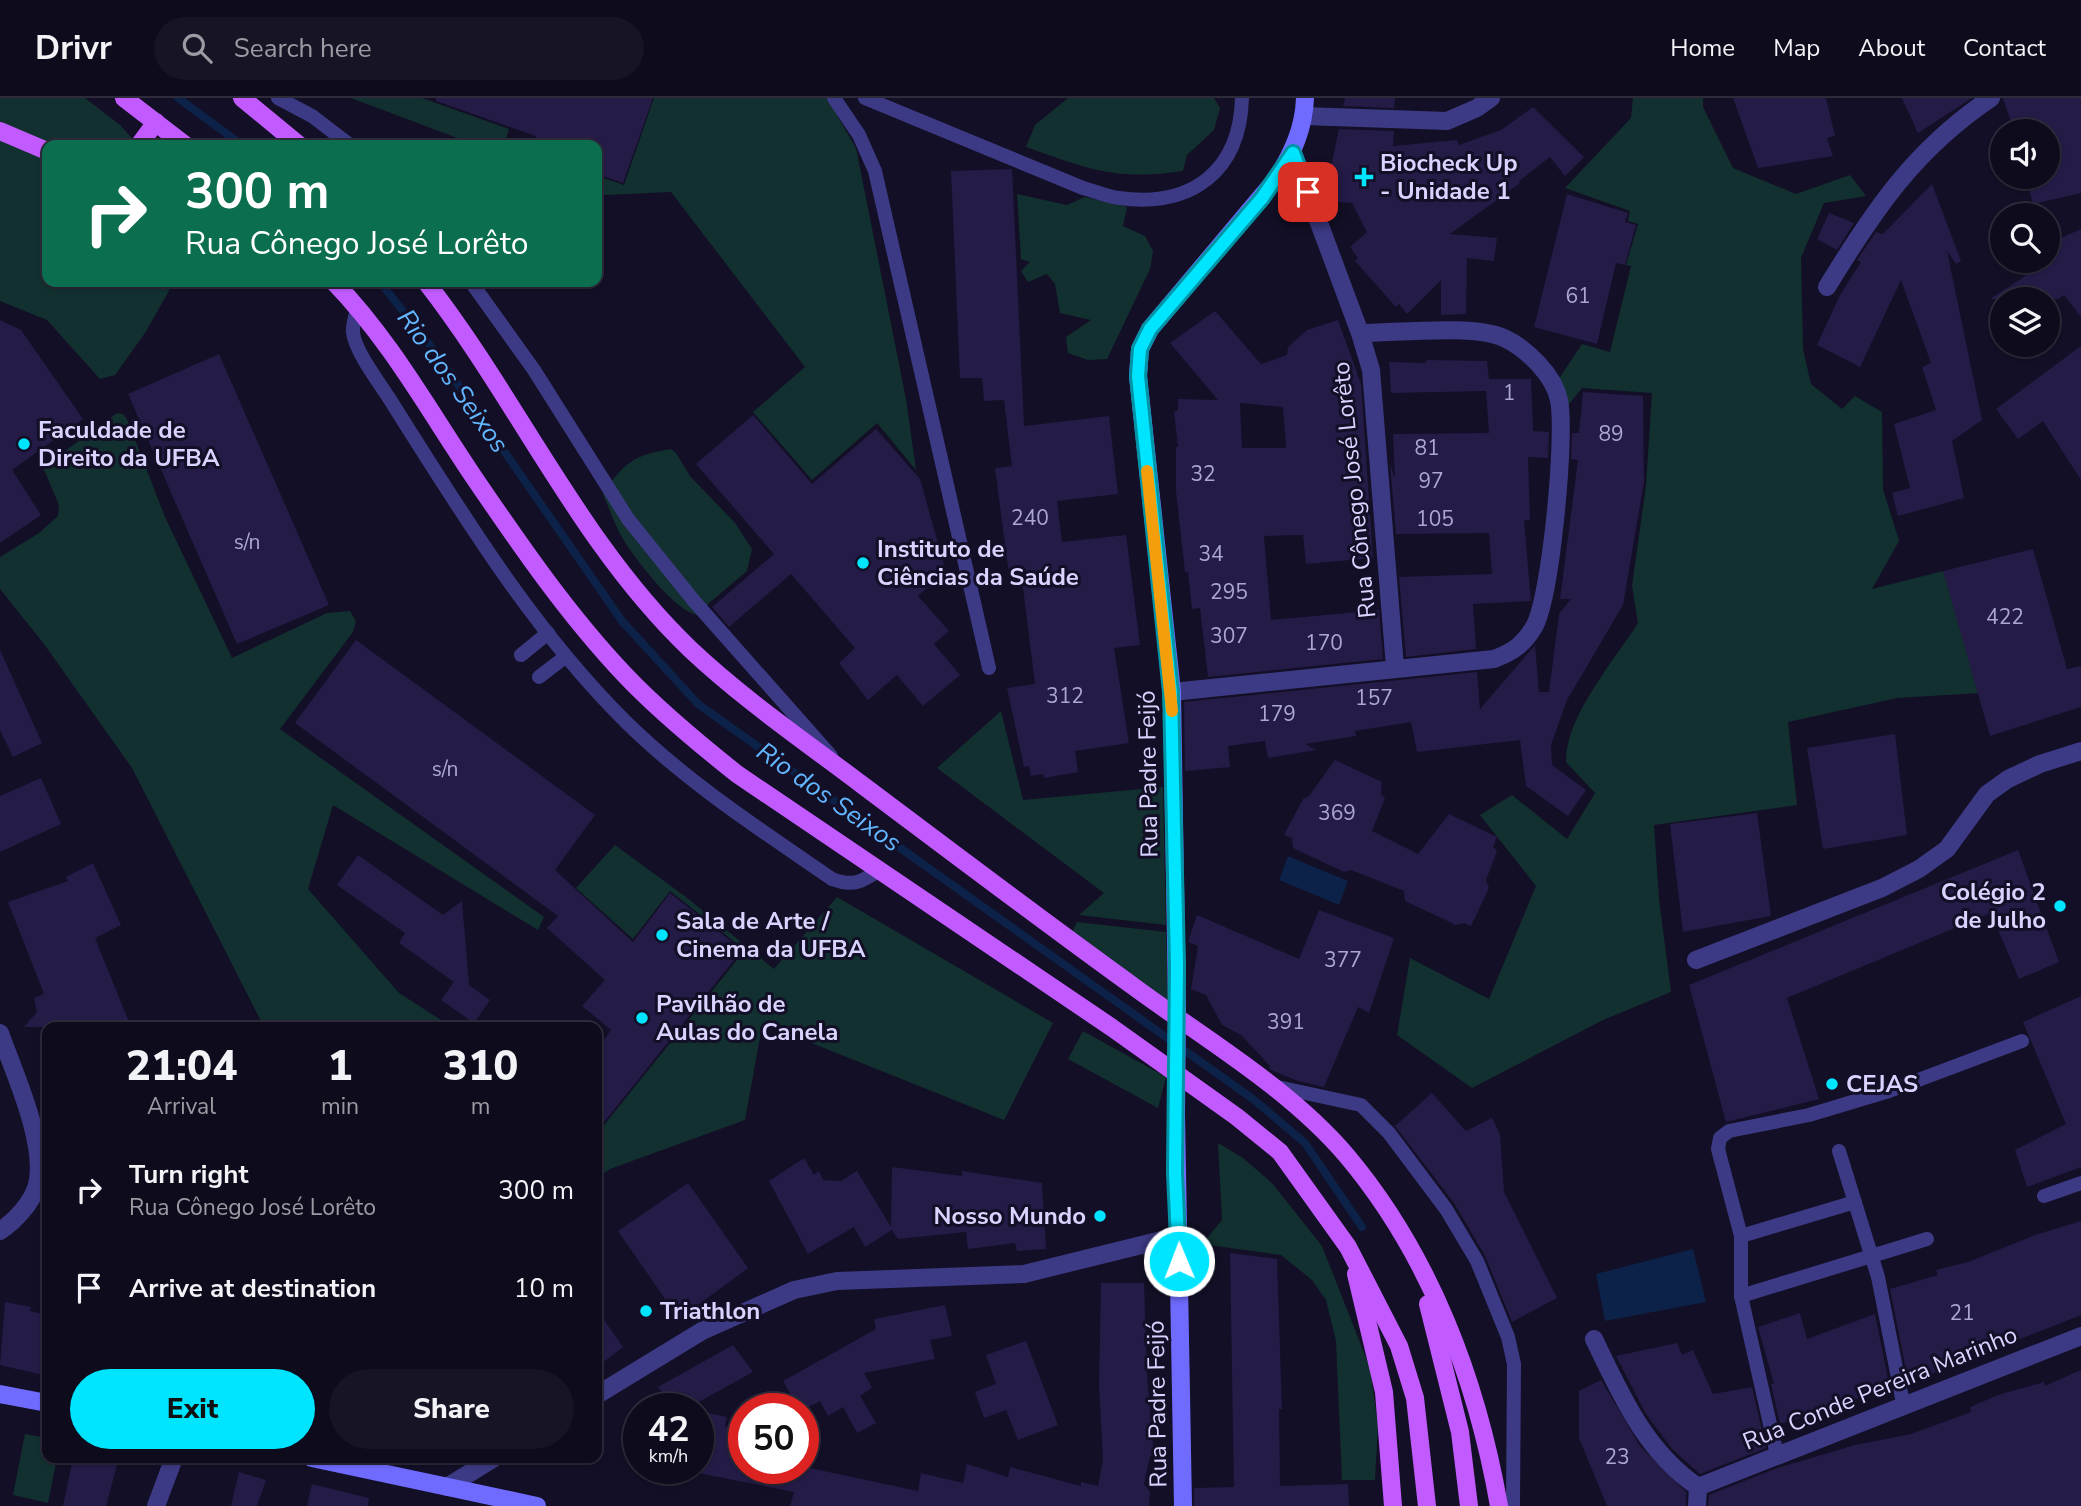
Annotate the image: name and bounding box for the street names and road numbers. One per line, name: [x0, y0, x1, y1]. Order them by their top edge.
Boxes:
street label: Rua Cônego José Lorêto: [1325, 360, 1383, 620]
street label: Rua Padre Feijó: [1131, 690, 1165, 858]
street label: Rua Conde Pereira Marinho: [1738, 1318, 2022, 1458]
street label: Rua Padre Feijó: [1140, 1320, 1174, 1488]

